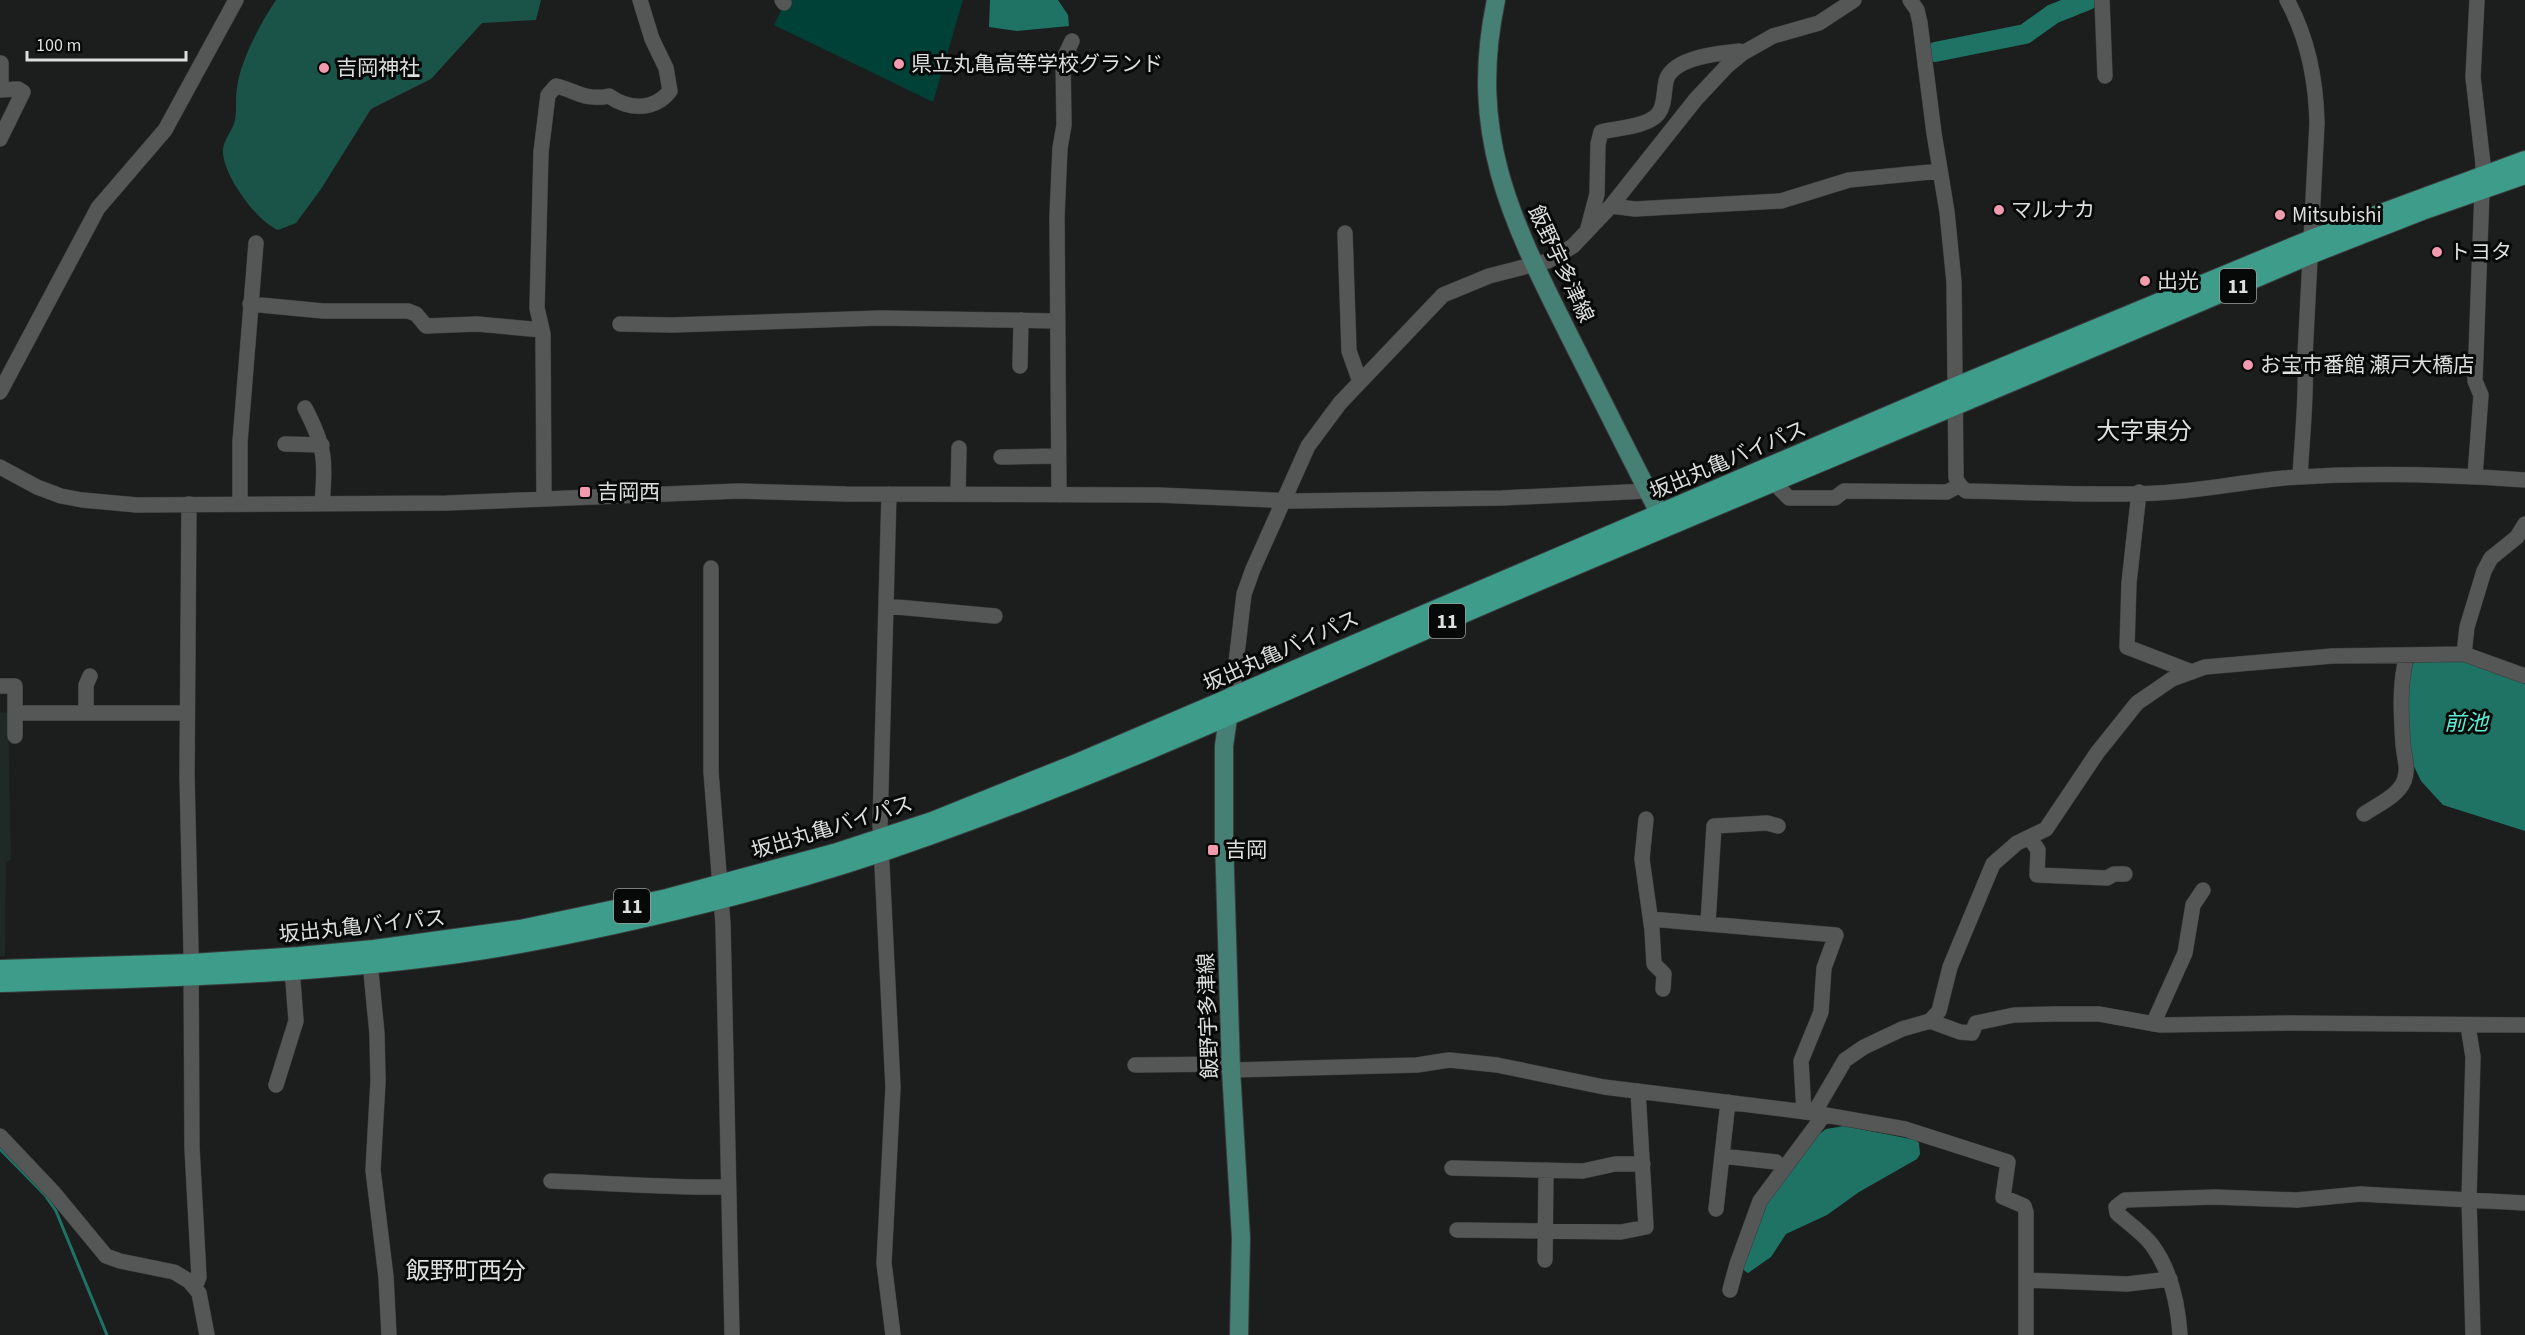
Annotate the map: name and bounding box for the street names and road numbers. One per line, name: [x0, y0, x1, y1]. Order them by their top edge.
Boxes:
street label: 飯野宇多津線: [1521, 201, 1601, 327]
road number: 11: [2220, 269, 2256, 303]
street label: 坂出丸亀バイパス: [1645, 413, 1811, 507]
street label: 坂出丸亀バイパス: [1198, 603, 1364, 699]
road number: 11: [1429, 604, 1465, 638]
street label: 坂出丸亀バイパス: [747, 788, 917, 866]
road number: 11: [614, 889, 650, 923]
street label: 坂出丸亀バイパス: [277, 902, 447, 950]
street label: 飯野宇多津線: [1191, 953, 1225, 1079]

